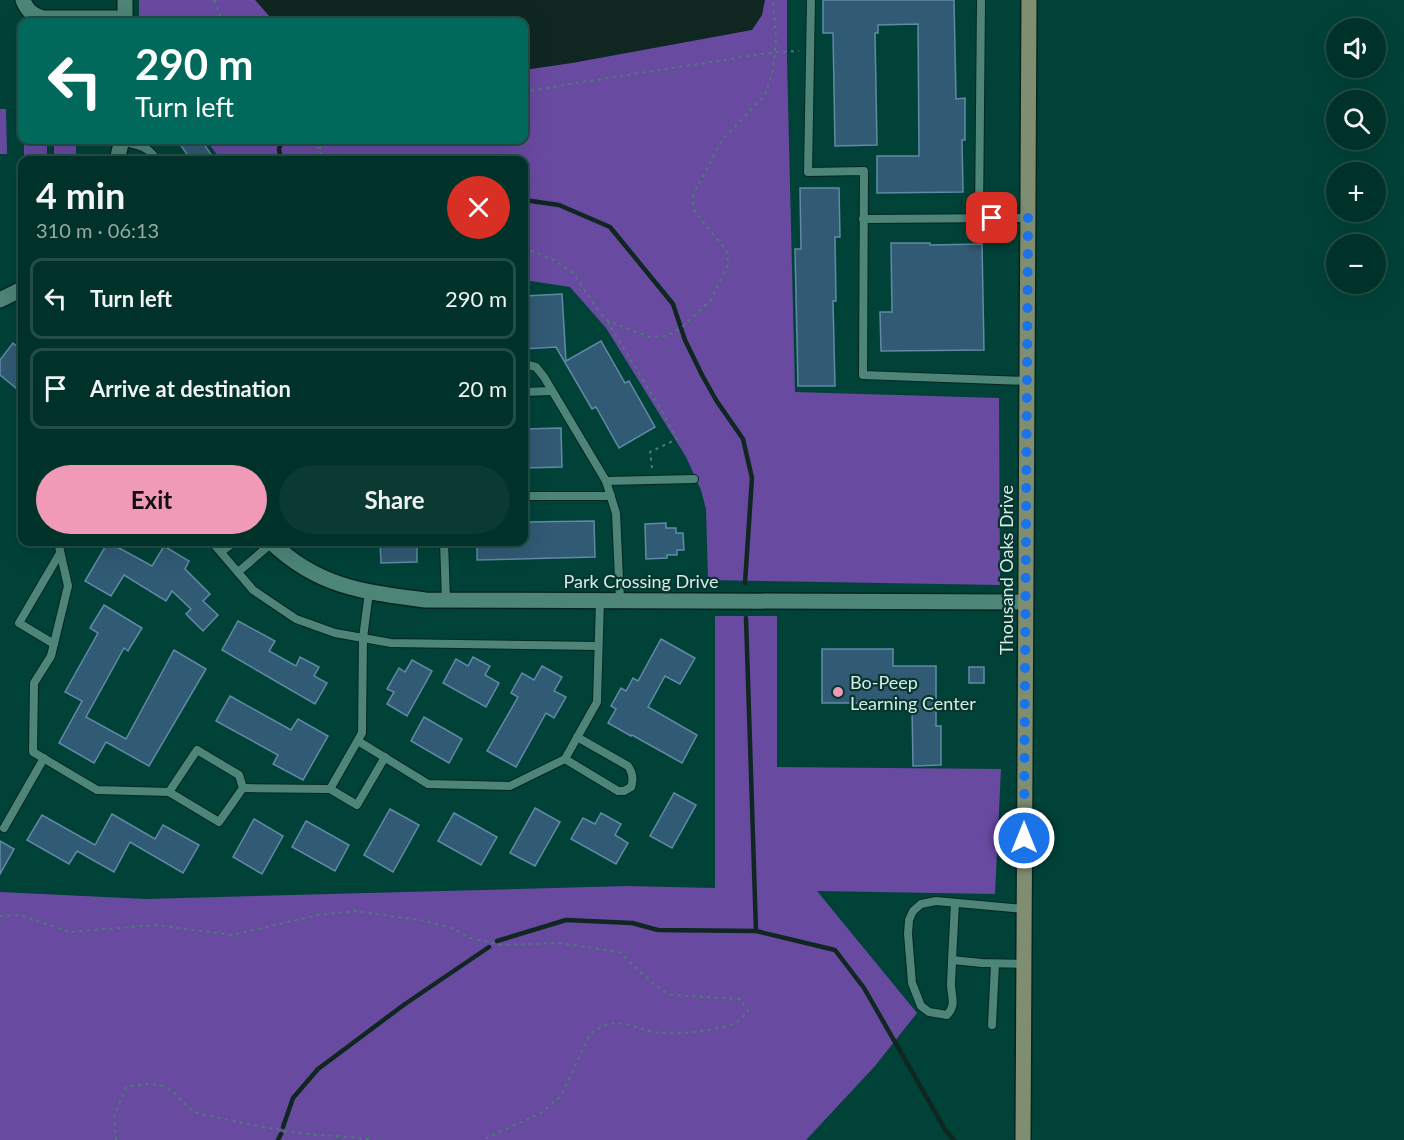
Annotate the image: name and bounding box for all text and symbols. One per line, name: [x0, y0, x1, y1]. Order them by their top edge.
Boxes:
map controls: [1326, 18, 1386, 294]
button: sound: [1326, 18, 1386, 78]
text: 290 m: [135, 39, 253, 89]
icon: left: [36, 42, 114, 120]
text: Turn left: [135, 90, 234, 123]
button: search: [1326, 90, 1386, 150]
button: +: [1326, 162, 1386, 222]
text: 4 min: [36, 173, 125, 217]
button: close: [447, 176, 510, 239]
pin: [966, 192, 1017, 243]
icon: arrive: [975, 201, 1008, 234]
text: 310 m · 06:13: [36, 218, 159, 242]
button: −: [1326, 234, 1386, 294]
icon: left: [39, 282, 72, 315]
text: Turn left: [90, 285, 172, 312]
text: 290 m: [445, 285, 507, 312]
icon: arrive: [39, 372, 72, 405]
text: Arrive at destination: [90, 375, 291, 402]
text: 20 m: [458, 375, 507, 402]
button: Exit: [36, 465, 267, 534]
button: Share: [279, 465, 510, 534]
street label: Thousand Oaks Drive: [995, 485, 1017, 655]
street label: Park Crossing Drive: [564, 570, 718, 592]
place label: Bo-Peep Learning Center: [850, 671, 976, 714]
marker: Bo-Peep Learning Center: [831, 685, 845, 699]
position arrow: [992, 806, 1056, 870]

